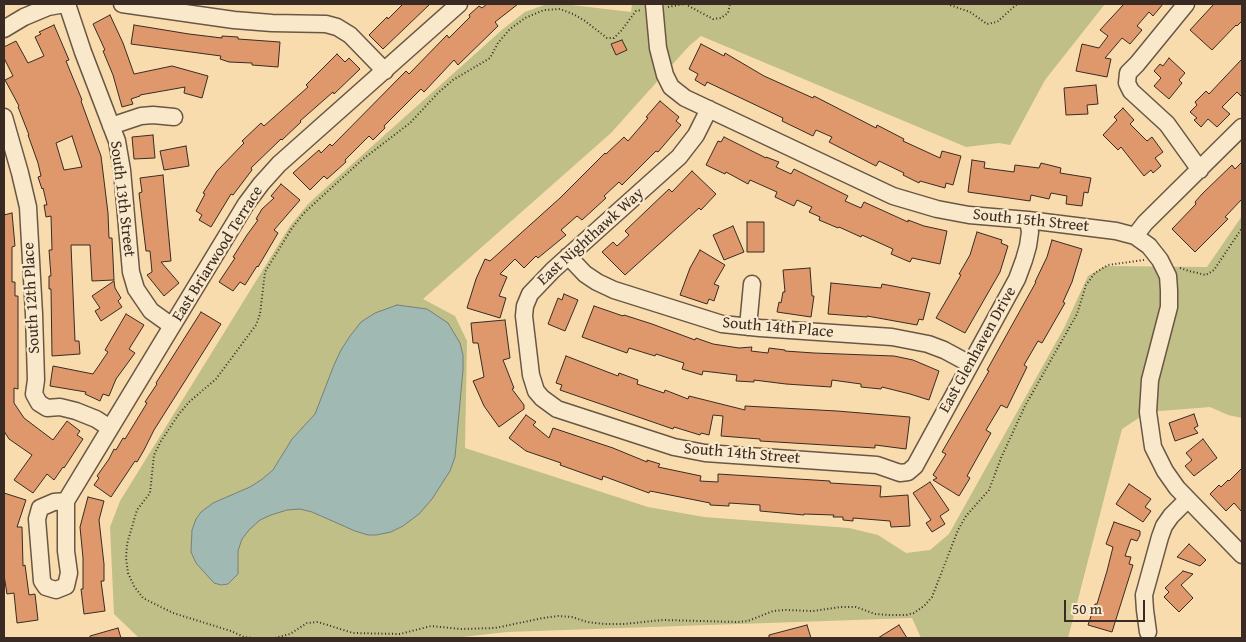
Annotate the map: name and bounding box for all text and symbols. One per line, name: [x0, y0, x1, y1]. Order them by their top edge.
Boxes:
street label: South 13th Street: [105, 140, 139, 258]
street label: East Briarwood Terrace: [169, 183, 267, 325]
street label: East Nighthawk Way: [534, 184, 648, 290]
street label: South 15th Street: [972, 205, 1090, 237]
street label: South 12th Place: [19, 242, 45, 354]
street label: East Glenhaven Drive: [935, 284, 1021, 416]
street label: South 14th Place: [722, 314, 834, 342]
street label: South 14th Street: [683, 439, 801, 469]
scale bar: [1066, 590, 1147, 622]
text: 50 m: [1072, 598, 1102, 619]

